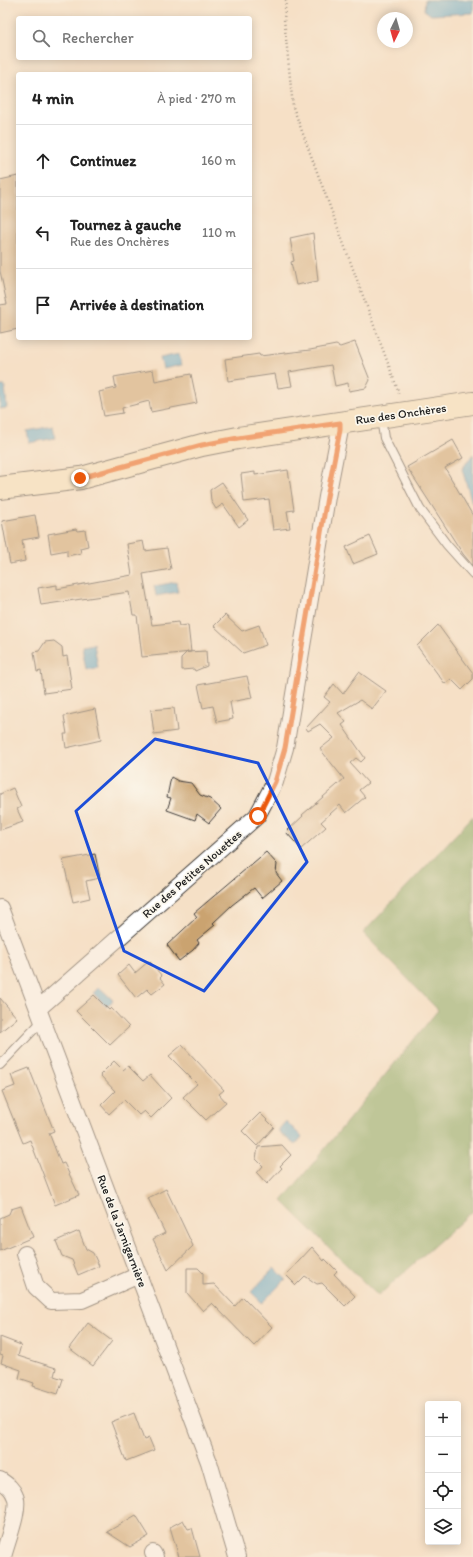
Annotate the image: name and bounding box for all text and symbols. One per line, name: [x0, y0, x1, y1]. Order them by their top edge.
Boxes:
north arrow: [377, 12, 413, 48]
search box: [16, 16, 252, 60]
icon: search: [30, 27, 52, 49]
text: Rechercher: [62, 29, 134, 47]
text: 4 min: [32, 88, 74, 108]
text: À pied · 270 m: [157, 91, 236, 106]
icon: ahead: [32, 150, 54, 172]
text: Continuez: [70, 152, 136, 170]
text: 160 m: [201, 153, 236, 168]
text: Tournez à gauche: [70, 216, 181, 234]
icon: left: [32, 222, 54, 244]
text: 110 m: [202, 225, 236, 240]
text: Rue des Onchères: [70, 234, 169, 249]
icon: arrive: [32, 294, 54, 316]
text: Arrivée à destination: [70, 296, 204, 314]
street label: Rue des Onchères: [355, 401, 447, 427]
route end: [71, 469, 89, 487]
route start: [249, 807, 267, 825]
street label: Rue des Petites Nouettes: [139, 827, 245, 921]
street label: Rue de la Jarnigarnière: [94, 1173, 150, 1289]
map controls: [425, 1401, 461, 1545]
button: +: [425, 1401, 461, 1437]
button: −: [425, 1437, 461, 1473]
button: locate: [425, 1473, 461, 1509]
button: layers: [425, 1509, 461, 1545]

